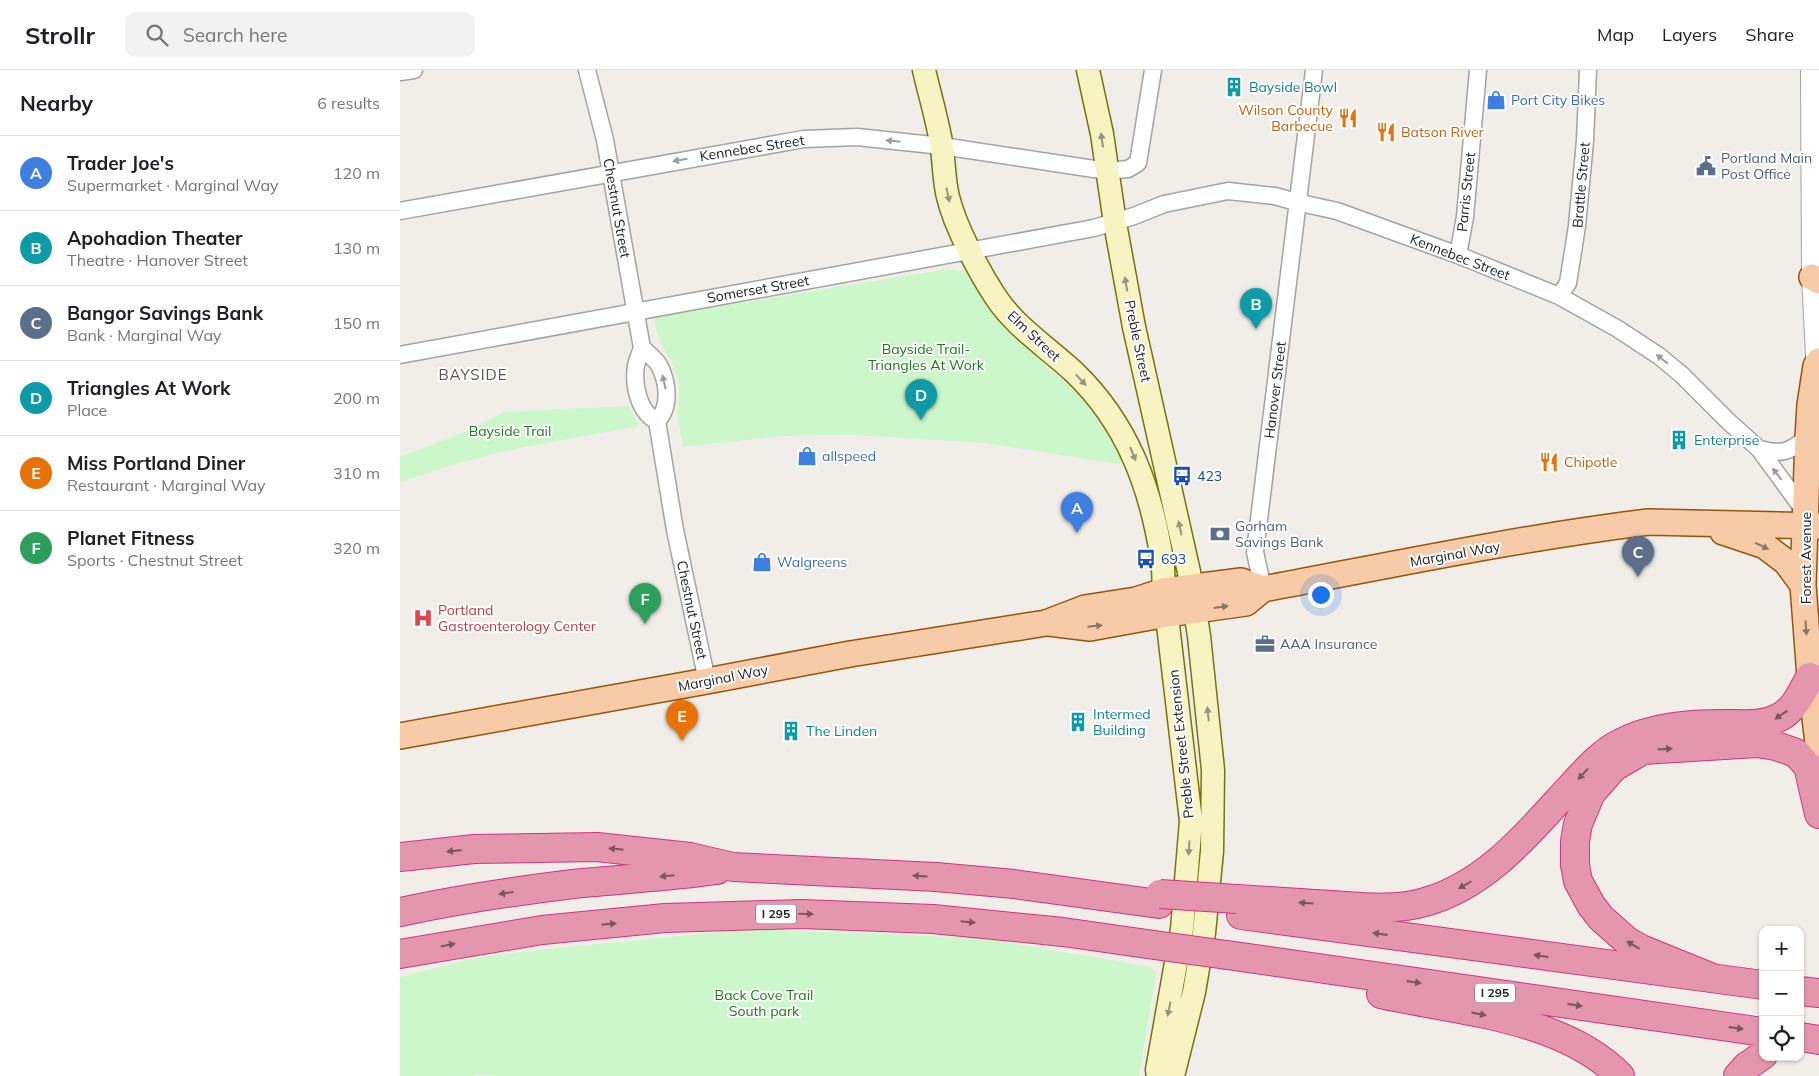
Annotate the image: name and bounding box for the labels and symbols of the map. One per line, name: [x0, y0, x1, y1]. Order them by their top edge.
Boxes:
building icon: Bayside Bowl: [1223, 76, 1245, 98]
place label: Bayside Bowl: [1249, 78, 1337, 96]
shop icon: Port City Bikes: [1485, 89, 1507, 111]
place label: Port City Bikes: [1511, 91, 1605, 109]
place label: Wilson County Barbecue: [1238, 101, 1334, 135]
restaurant icon: Wilson County Barbecue: [1337, 107, 1359, 129]
restaurant icon: Batson River: [1375, 121, 1397, 143]
place label: Batson River: [1401, 123, 1485, 141]
street label: Kennebec Street: [698, 131, 806, 165]
one-way arrow: [1098, 131, 1106, 147]
one-way arrow: [885, 137, 901, 145]
street label: Brattle Street: [1568, 141, 1594, 229]
place label: Portland Main Post Office: [1721, 149, 1812, 183]
street label: Parris Street: [1453, 151, 1479, 233]
public building icon: Portland Main Post Office: [1695, 155, 1717, 177]
street label: Chestnut Street: [599, 157, 635, 259]
one-way arrow: [672, 157, 688, 165]
one-way arrow: [944, 187, 952, 202]
street label: Kennebec Street: [1407, 230, 1513, 284]
street label: Somerset Street: [705, 271, 811, 307]
one-way arrow: [1122, 275, 1130, 291]
pin: B: [1240, 288, 1272, 329]
street label: Preble Street: [1121, 298, 1155, 384]
street label: Elm Street: [1004, 307, 1064, 365]
park label: Bayside Trail- Triangles At Work: [868, 340, 985, 374]
street label: Hanover Street: [1260, 340, 1290, 440]
one-way arrow: [1656, 354, 1669, 365]
district label: BAYSIDE: [438, 365, 508, 384]
one-way arrow: [1075, 373, 1087, 385]
one-way arrow: [660, 375, 668, 390]
pin: D: [905, 379, 937, 420]
park label: Bayside Trail: [469, 422, 551, 440]
building icon: Enterprise: [1668, 429, 1690, 451]
place label: Enterprise: [1694, 431, 1759, 449]
shop icon: allspeed: [796, 445, 818, 467]
place label: allspeed: [822, 447, 876, 465]
one-way arrow: [1130, 447, 1137, 462]
restaurant icon: Chipotle: [1538, 451, 1560, 473]
place label: Chipotle: [1564, 453, 1617, 471]
bus stop icon: 423: [1171, 465, 1193, 487]
place label: 423: [1197, 467, 1222, 485]
one-way arrow: [1771, 468, 1782, 481]
pin: A: [1061, 492, 1093, 533]
street label: Forest Avenue: [1797, 512, 1815, 604]
place label: Gorham Savings Bank: [1235, 517, 1324, 551]
one-way arrow: [1176, 520, 1184, 535]
bank icon: Gorham Savings Bank: [1209, 523, 1231, 545]
pin: C: [1622, 536, 1654, 577]
street label: Marginal Way: [1408, 537, 1502, 571]
one-way arrow: [1755, 543, 1769, 551]
bus stop icon: 693: [1135, 548, 1157, 570]
place label: 693: [1161, 550, 1186, 568]
shop icon: Walgreens: [751, 551, 773, 573]
place label: Walgreens: [777, 553, 847, 571]
street label: Chestnut Street: [673, 559, 711, 661]
your location: [1308, 582, 1334, 608]
pin: F: [629, 583, 661, 624]
place label: Portland Gastroenterology Center: [438, 601, 597, 635]
one-way arrow: [1213, 602, 1229, 610]
hospital icon: Portland Gastroenterology Center: [412, 607, 434, 629]
one-way arrow: [1803, 620, 1811, 636]
one-way arrow: [1087, 622, 1103, 630]
office icon: AAA Insurance: [1254, 633, 1276, 655]
place label: AAA Insurance: [1280, 635, 1377, 653]
street label: Marginal Way: [676, 660, 770, 696]
street label: Preble Street Extension: [1164, 669, 1198, 819]
pin: E: [666, 700, 698, 741]
place label: Intermed Building: [1093, 705, 1151, 739]
one-way arrow: [1204, 705, 1212, 721]
one-way arrow: [1774, 710, 1788, 720]
building icon: Intermed Building: [1067, 711, 1089, 733]
building icon: The Linden: [780, 720, 802, 742]
place label: The Linden: [806, 722, 877, 740]
one-way arrow: [1658, 745, 1674, 753]
one-way arrow: [1577, 768, 1589, 780]
one-way arrow: [1184, 840, 1192, 856]
one-way arrow: [608, 845, 624, 853]
one-way arrow: [445, 847, 461, 855]
one-way arrow: [911, 871, 927, 879]
one-way arrow: [659, 872, 675, 880]
one-way arrow: [1457, 881, 1472, 889]
one-way arrow: [498, 890, 514, 898]
one-way arrow: [1298, 899, 1314, 907]
road number: I 295: [756, 904, 796, 924]
one-way arrow: [798, 910, 814, 918]
one-way arrow: [961, 918, 977, 926]
one-way arrow: [601, 920, 617, 928]
one-way arrow: [1372, 930, 1388, 938]
one-way arrow: [1627, 940, 1640, 949]
one-way arrow: [440, 941, 456, 949]
one-way arrow: [1533, 952, 1549, 960]
one-way arrow: [1407, 978, 1423, 986]
road number: I 295: [1475, 984, 1515, 1002]
park label: Back Cove Trail South park: [715, 986, 813, 1020]
one-way arrow: [1165, 1001, 1173, 1016]
one-way arrow: [1567, 1001, 1583, 1009]
one-way arrow: [1472, 1010, 1487, 1018]
one-way arrow: [1728, 1024, 1744, 1032]

